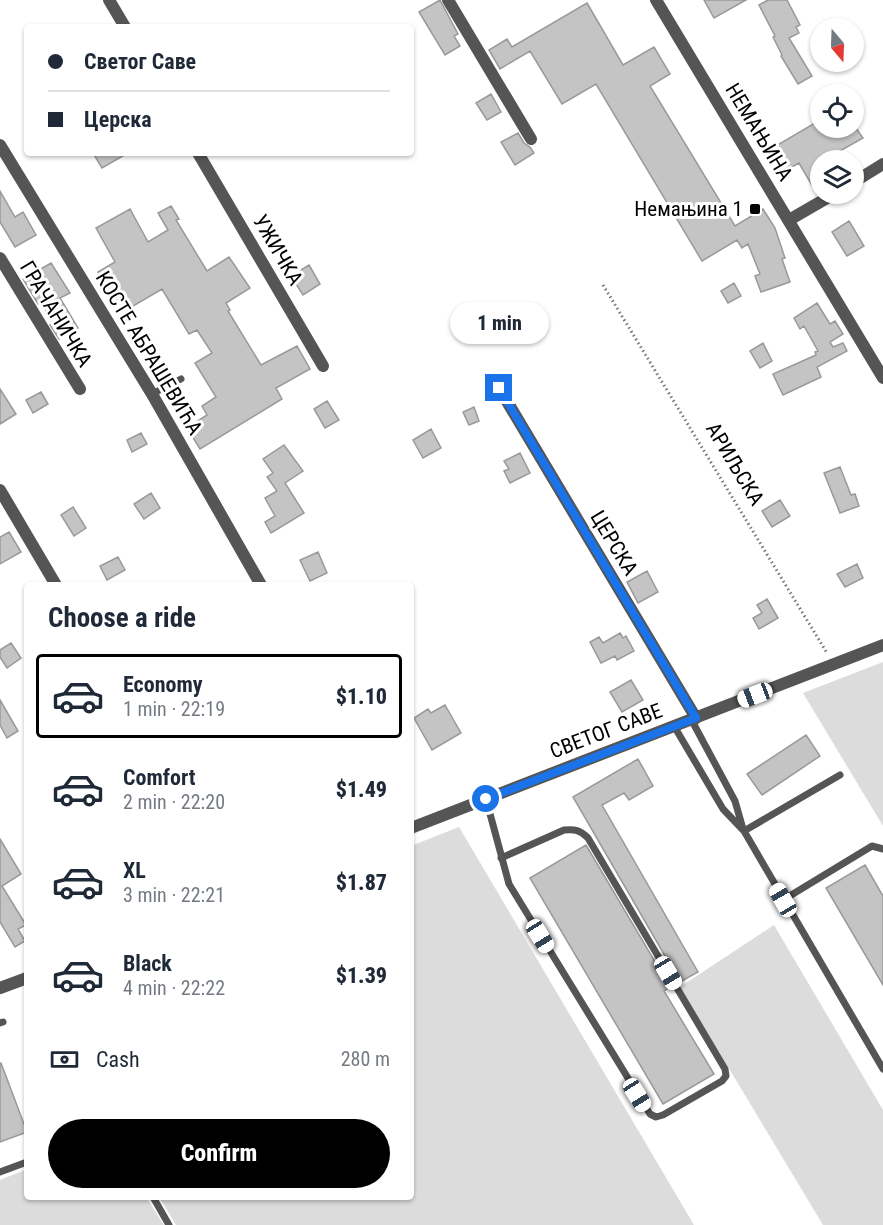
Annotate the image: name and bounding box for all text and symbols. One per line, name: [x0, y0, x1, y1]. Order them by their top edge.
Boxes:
north arrow: [810, 18, 864, 72]
map controls: [810, 18, 864, 204]
text: Светог Саве: [84, 49, 196, 74]
street label: НЕМАЊИНА: [721, 79, 797, 185]
button: locate: [810, 84, 864, 138]
text: Церска: [84, 107, 152, 132]
button: layers: [810, 150, 864, 204]
place label: Немањина 1: [634, 197, 743, 221]
marker: Немањина 1: [748, 202, 762, 216]
street label: УЖИЧКА: [248, 211, 308, 289]
street label: ГРАЧАНИЧКА: [15, 257, 97, 371]
street label: КОСТЕ АБРАШЕВИЋА: [91, 267, 207, 439]
callout: 1 min: [450, 301, 548, 343]
text: 1 min: [477, 311, 522, 335]
route end: [485, 374, 512, 401]
street label: АРИЉСКА: [701, 418, 769, 510]
street label: ЦЕРСКА: [585, 506, 643, 580]
text: Choose a ride: [48, 602, 196, 634]
icon: car: [51, 669, 105, 723]
text: Economy: [123, 672, 203, 697]
car: [735, 680, 775, 710]
text: $1.10: [336, 684, 387, 709]
text: 1 min · 22:19: [123, 697, 225, 721]
street label: СВЕТОГ САВЕ: [546, 699, 666, 763]
icon: car: [51, 762, 105, 816]
text: Comfort: [123, 765, 196, 790]
text: $1.49: [336, 777, 387, 802]
route start: [472, 785, 499, 812]
text: 2 min · 22:20: [123, 790, 225, 814]
icon: car: [51, 855, 105, 909]
text: XL: [123, 858, 146, 883]
text: $1.87: [336, 870, 387, 895]
car: [766, 880, 800, 920]
text: 3 min · 22:21: [123, 883, 225, 907]
car: [523, 916, 557, 956]
icon: car: [51, 948, 105, 1002]
text: Black: [123, 951, 172, 976]
car: [651, 953, 685, 993]
text: $1.39: [336, 963, 387, 988]
text: 4 min · 22:22: [123, 976, 225, 1000]
icon: cash: [48, 1043, 81, 1076]
text: Cash: [96, 1047, 140, 1072]
text: 280 m: [341, 1047, 390, 1071]
car: [620, 1075, 654, 1115]
button: Confirm: [48, 1119, 390, 1188]

